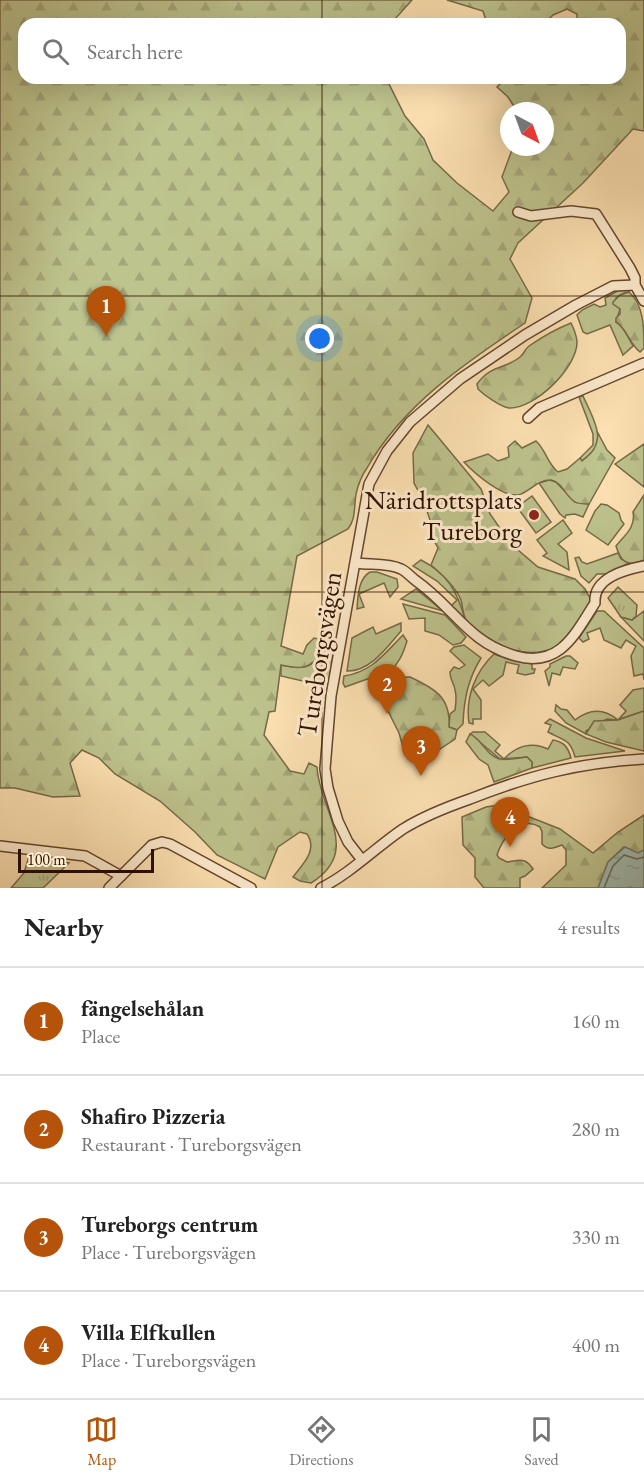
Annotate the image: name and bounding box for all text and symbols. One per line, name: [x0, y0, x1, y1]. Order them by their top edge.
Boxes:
search box: [18, 18, 626, 84]
icon: search: [39, 35, 72, 68]
text: Search here: [87, 37, 182, 66]
north arrow: [500, 102, 554, 156]
pin: 1: [86, 286, 126, 336]
your location: [305, 324, 334, 353]
place label: Näridrottsplats Tureborg: [364, 482, 522, 548]
marker: Näridrottsplats Tureborg: [527, 508, 541, 522]
street label: Tureborgsvägen: [289, 569, 349, 739]
pin: 2: [368, 664, 406, 714]
pin: 3: [402, 726, 440, 776]
pin: 4: [490, 798, 530, 847]
scale bar: [18, 846, 154, 874]
text: 100 m: [27, 849, 66, 870]
text: Nearby: [24, 910, 104, 944]
text: 4 results: [557, 914, 620, 940]
text: fängelsehålan: [81, 994, 204, 1023]
text: 1: [38, 1008, 49, 1034]
text: 160 m: [572, 1008, 620, 1034]
text: Place: [81, 1023, 120, 1049]
text: Shafiro Pizzeria: [81, 1102, 225, 1131]
text: 2: [38, 1116, 49, 1142]
text: 280 m: [572, 1116, 620, 1142]
text: Restaurant · Tureborgsvägen: [81, 1131, 302, 1157]
text: Tureborgs centrum: [81, 1210, 258, 1239]
text: 3: [38, 1224, 49, 1250]
text: 330 m: [572, 1224, 620, 1250]
text: Place · Tureborgsvägen: [81, 1239, 256, 1265]
text: Villa Elfkullen: [81, 1318, 216, 1347]
text: 4: [38, 1332, 49, 1358]
text: 400 m: [572, 1332, 620, 1358]
text: Place · Tureborgsvägen: [81, 1347, 256, 1373]
tab: Map: [85, 1413, 118, 1470]
tab: Directions: [289, 1413, 354, 1470]
tab: Saved: [524, 1413, 559, 1470]

